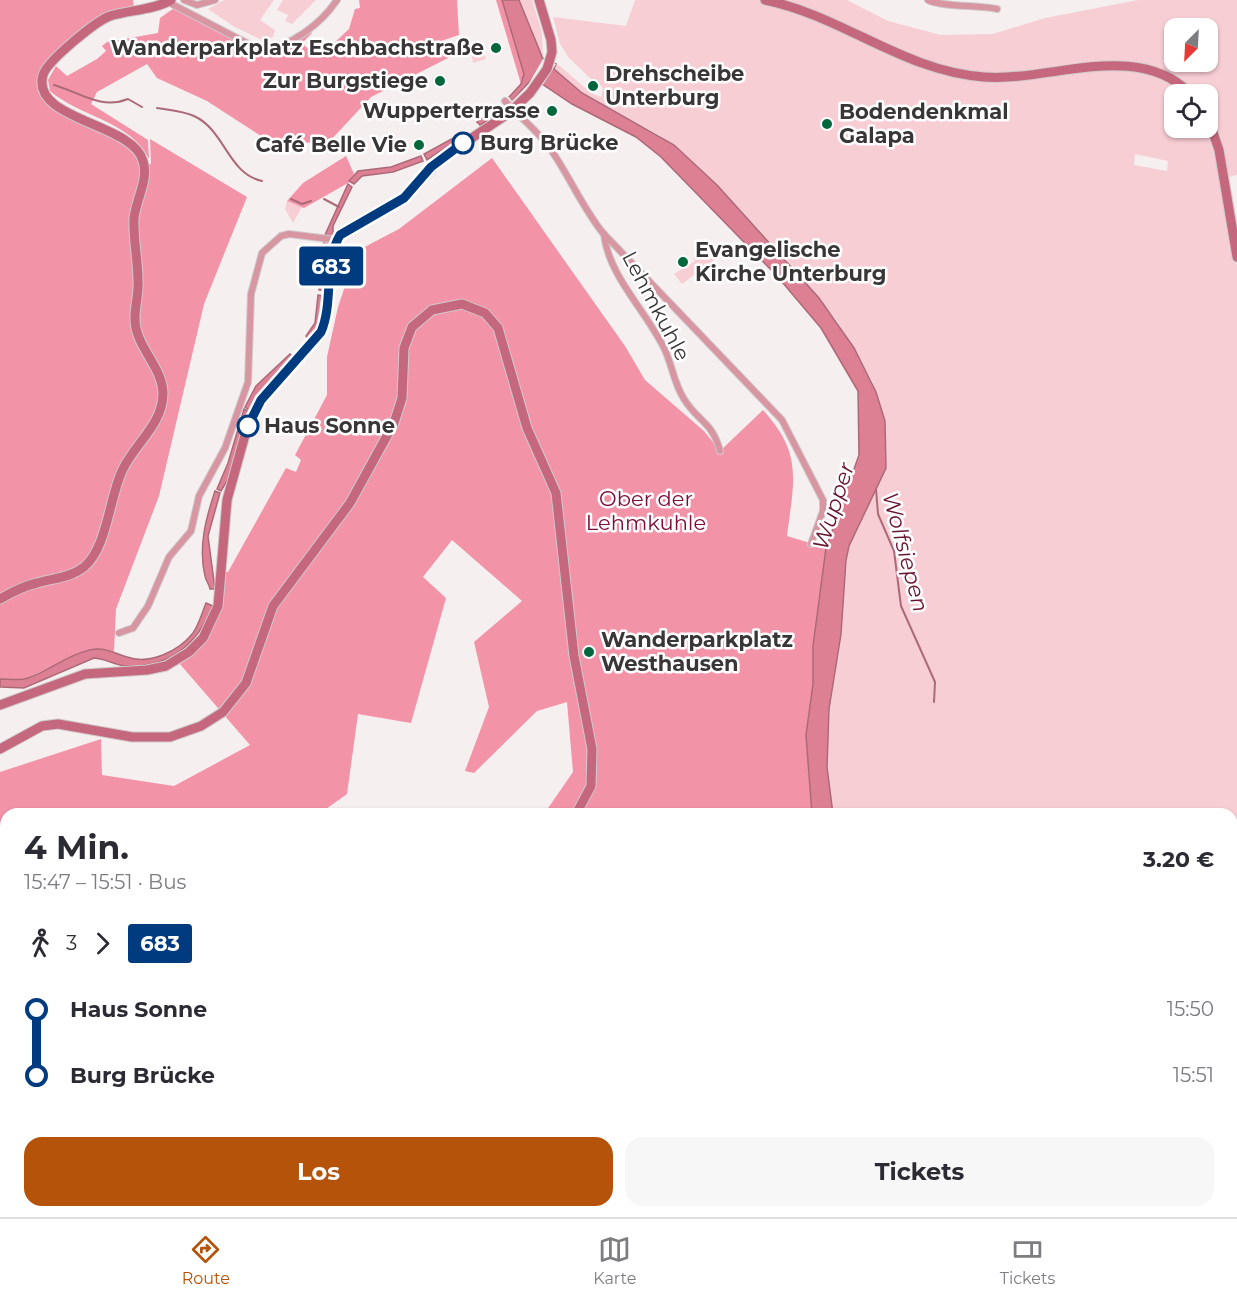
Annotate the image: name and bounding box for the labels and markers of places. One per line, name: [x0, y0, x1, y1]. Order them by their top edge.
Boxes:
place label: Wanderparkplatz Eschbachstraße: [111, 35, 484, 60]
marker: Wanderparkplatz Eschbachstraße: [489, 41, 503, 55]
place label: Drehscheibe Unterburg: [605, 61, 744, 110]
place label: Zur Burgstiege: [263, 68, 428, 93]
marker: Zur Burgstiege: [433, 74, 447, 88]
marker: Drehscheibe Unterburg: [586, 79, 600, 93]
place label: Wupperterrasse: [363, 98, 540, 123]
place label: Bodendenkmal Galapa: [839, 99, 1008, 148]
marker: Wupperterrasse: [545, 104, 559, 118]
marker: Bodendenkmal Galapa: [820, 117, 834, 131]
place label: Burg Brücke: [480, 130, 618, 155]
place label: Café Belle Vie: [255, 132, 407, 157]
marker: Burg Brücke: [452, 132, 474, 154]
marker: Café Belle Vie: [412, 138, 426, 152]
place label: Evangelische Kirche Unterburg: [695, 237, 886, 286]
marker: Evangelische Kirche Unterburg: [676, 255, 690, 269]
place label: Haus Sonne: [264, 413, 395, 438]
marker: Haus Sonne: [237, 415, 259, 437]
place label: Wanderparkplatz Westhausen: [601, 627, 793, 676]
marker: Wanderparkplatz Westhausen: [582, 645, 596, 659]

